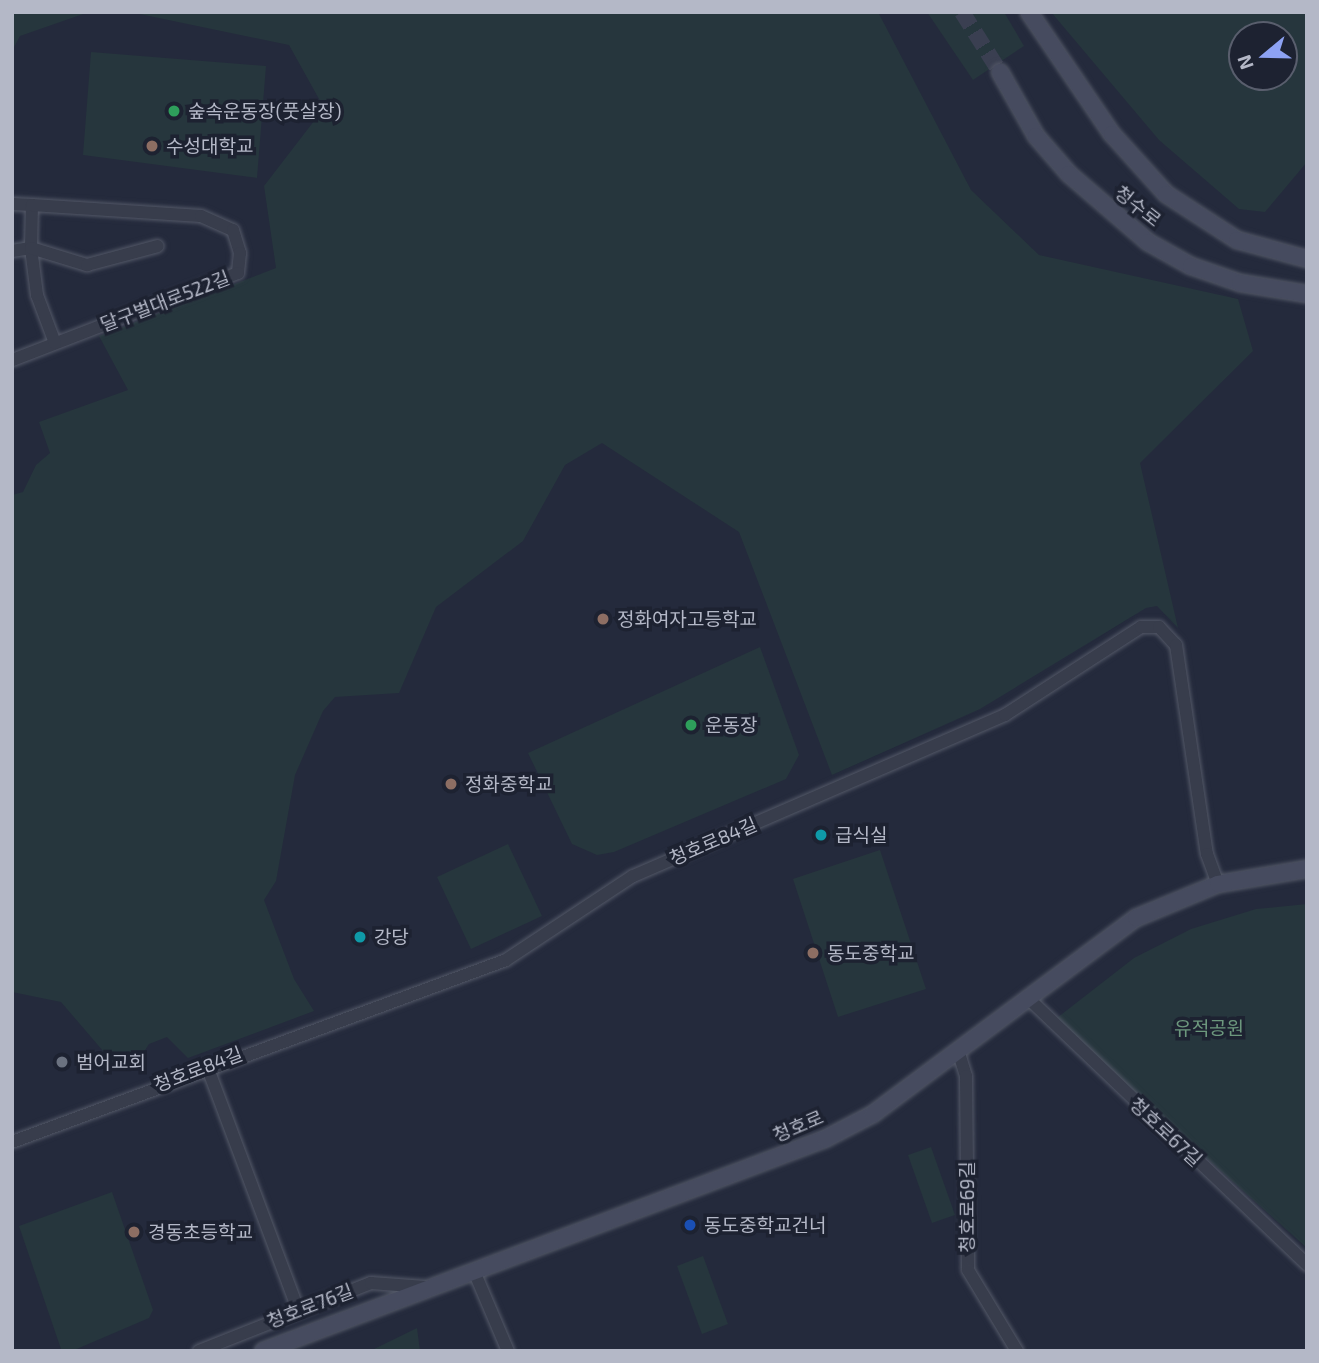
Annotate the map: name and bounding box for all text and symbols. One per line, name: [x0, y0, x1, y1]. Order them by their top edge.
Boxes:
north arrow: [1228, 21, 1298, 91]
text: N: [1231, 52, 1258, 73]
place label: 숲속운동장(풋살장): [188, 100, 341, 122]
marker: 숲속운동장(풋살장): [166, 103, 182, 119]
place label: 수성대학교: [166, 135, 253, 157]
marker: 수성대학교: [144, 138, 160, 154]
street label: 청수로: [1110, 181, 1166, 231]
street label: 달구벌대로522길: [97, 266, 233, 336]
place label: 정화여자고등학교: [617, 608, 757, 630]
marker: 정화여자고등학교: [595, 611, 611, 627]
place label: 운동장: [705, 714, 757, 736]
marker: 운동장: [683, 717, 699, 733]
place label: 정화중학교: [465, 773, 552, 795]
marker: 정화중학교: [443, 776, 459, 792]
street label: 청호로84길: [666, 812, 760, 870]
place label: 급식실: [835, 824, 887, 846]
marker: 급식실: [813, 827, 829, 843]
place label: 강당: [374, 926, 409, 948]
marker: 강당: [352, 929, 368, 945]
place label: 동도중학교: [827, 942, 914, 964]
marker: 동도중학교: [805, 945, 821, 961]
park label: 유적공원: [1174, 1017, 1244, 1039]
street label: 청호로84길: [150, 1042, 246, 1096]
place label: 범어교회: [76, 1051, 146, 1073]
marker: 범어교회: [54, 1054, 70, 1070]
street label: 청호로67길: [1125, 1093, 1207, 1171]
street label: 청호로: [769, 1105, 827, 1147]
street label: 청호로69길: [956, 1161, 978, 1253]
place label: 동도중학교건너: [704, 1214, 826, 1236]
marker: 동도중학교건너: [682, 1217, 698, 1233]
place label: 경동초등학교: [148, 1221, 253, 1243]
marker: 경동초등학교: [126, 1224, 142, 1240]
street label: 청호로76길: [264, 1279, 356, 1333]

